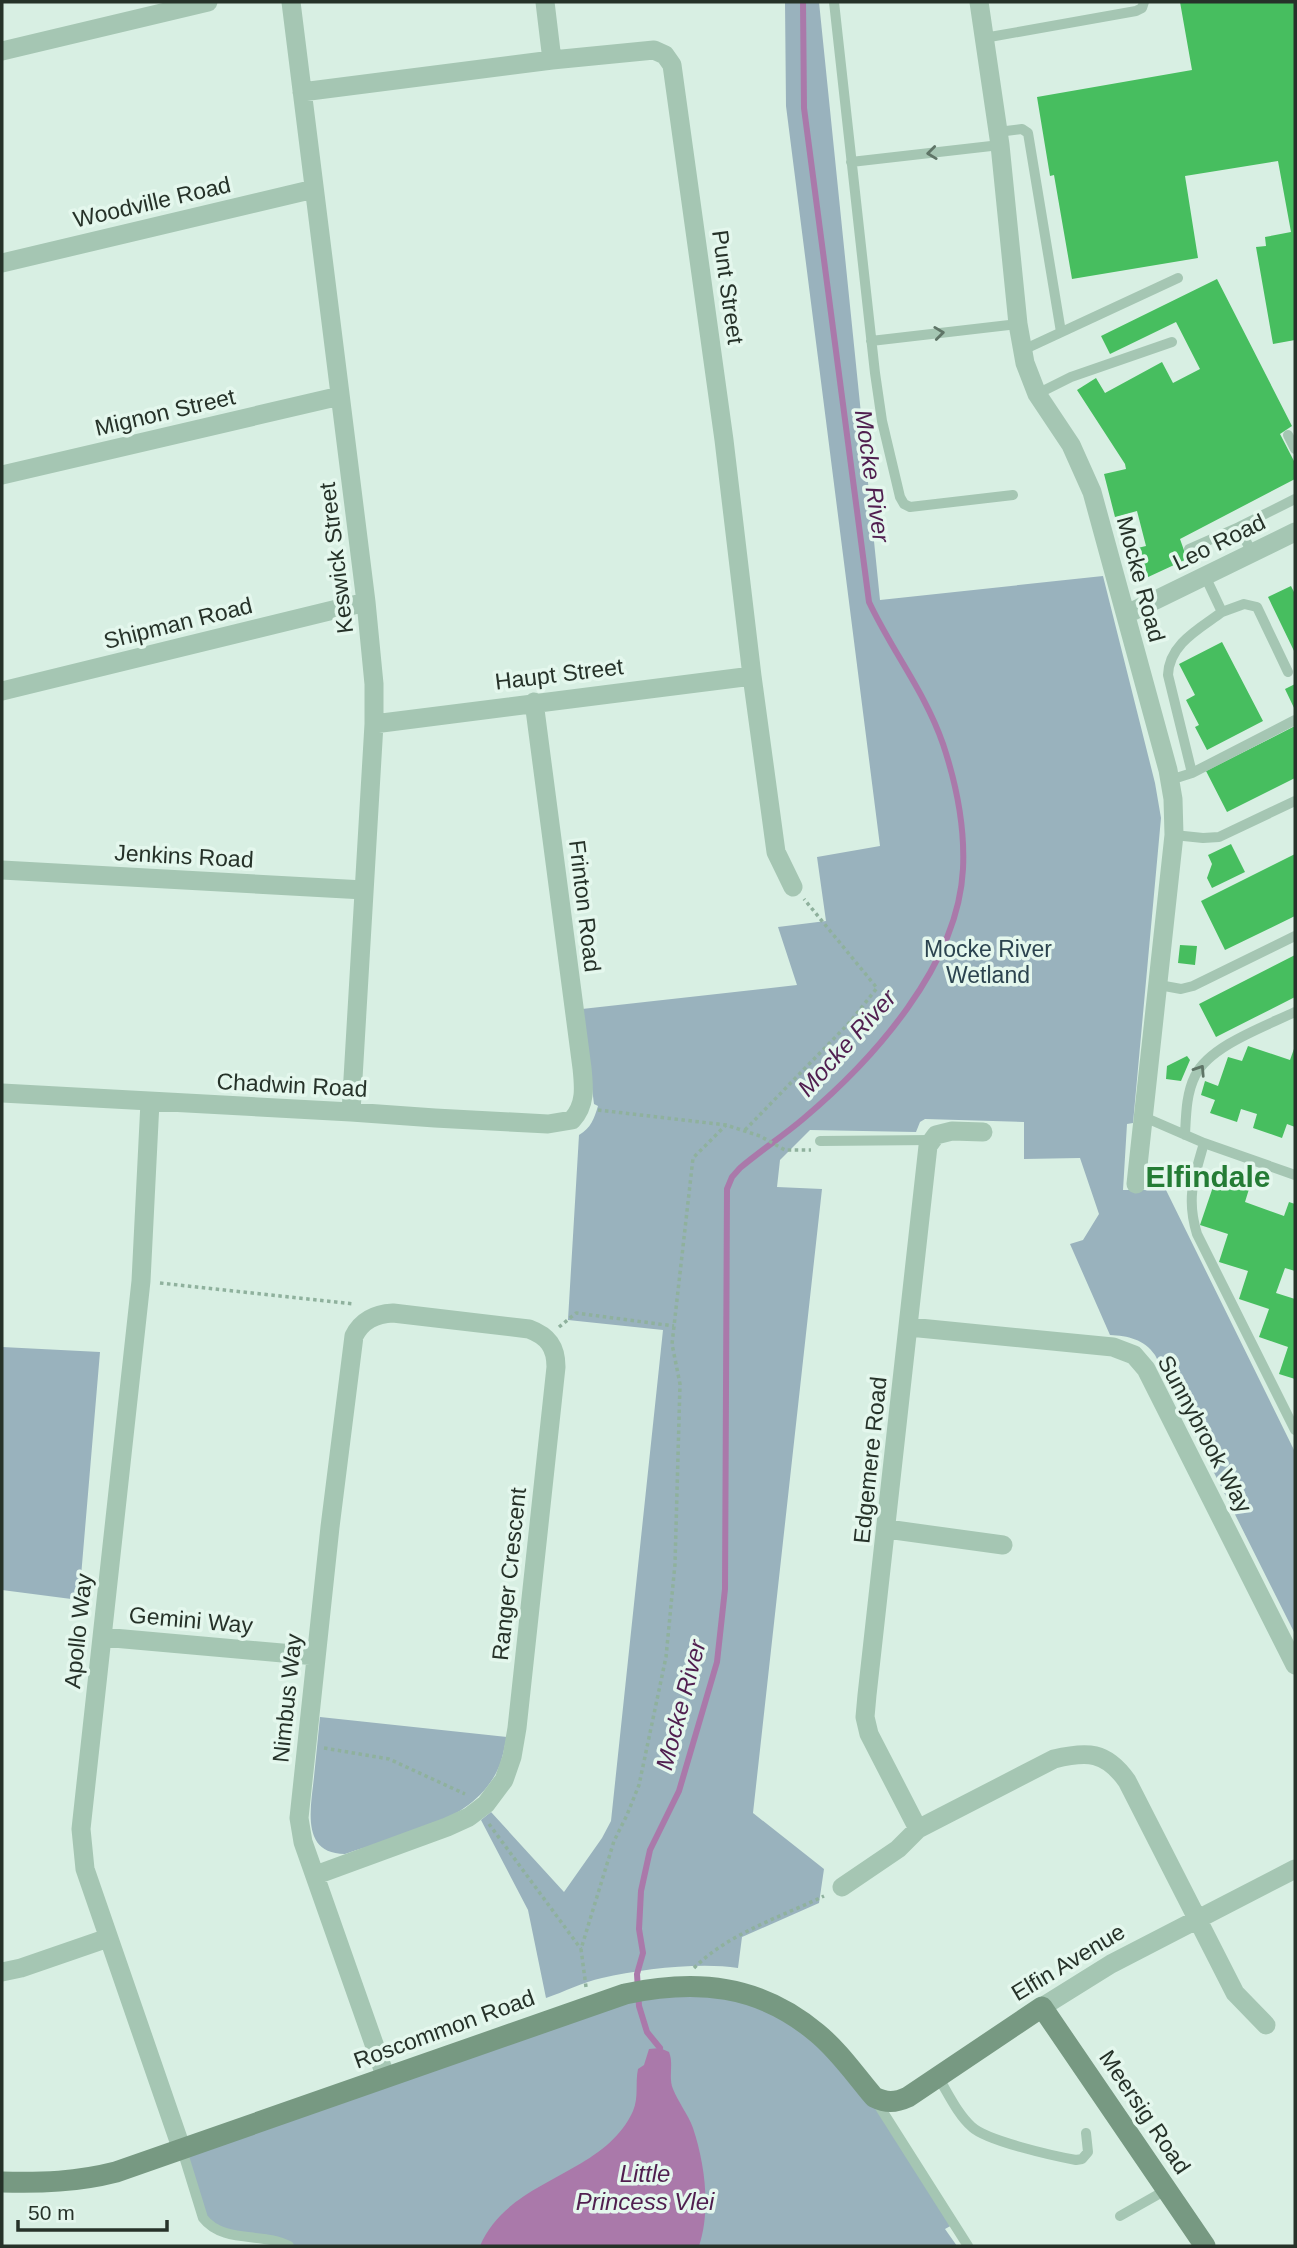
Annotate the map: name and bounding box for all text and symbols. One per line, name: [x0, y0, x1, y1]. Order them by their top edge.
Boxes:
one-way arrow: [926, 145, 938, 160]
street label: Woodville Road: [71, 171, 233, 233]
street label: Punt Street: [707, 228, 749, 346]
one-way arrow: [933, 326, 945, 341]
street label: Mignon Street: [92, 383, 238, 441]
water label: Mocke River: [850, 408, 895, 545]
street label: Keswick Street: [314, 480, 358, 635]
street label: Leo Road: [1168, 508, 1270, 576]
street label: Mocke Road: [1112, 513, 1170, 645]
street label: Shipman Road: [101, 592, 255, 654]
street label: Haupt Street: [493, 653, 625, 695]
street label: Frinton Road: [564, 838, 606, 974]
street label: Jenkins Road: [114, 839, 254, 873]
park label: Mocke River Wetland: [924, 936, 1052, 988]
water label: Mocke River: [792, 983, 902, 1101]
one-way arrow: [1191, 1065, 1204, 1078]
street label: Chadwin Road: [216, 1068, 368, 1102]
district label: Elfindale: [1145, 1160, 1271, 1193]
street label: Sunnybrook Way: [1153, 1351, 1258, 1517]
street label: Edgemere Road: [848, 1375, 892, 1545]
street label: Ranger Crescent: [487, 1486, 531, 1662]
street label: Apollo Way: [59, 1572, 97, 1690]
street label: Gemini Way: [128, 1602, 255, 1638]
street label: Nimbus Way: [267, 1632, 307, 1764]
water label: Mocke River: [650, 1636, 711, 1773]
street label: Elfin Avenue: [1007, 1918, 1129, 2006]
street label: Roscommon Road: [350, 1984, 538, 2074]
street label: Meersig Road: [1094, 2045, 1196, 2179]
water label: Little Princess Vlei: [576, 2160, 715, 2215]
scale bar: [18, 2188, 166, 2232]
text: 50 m: [28, 2201, 75, 2224]

